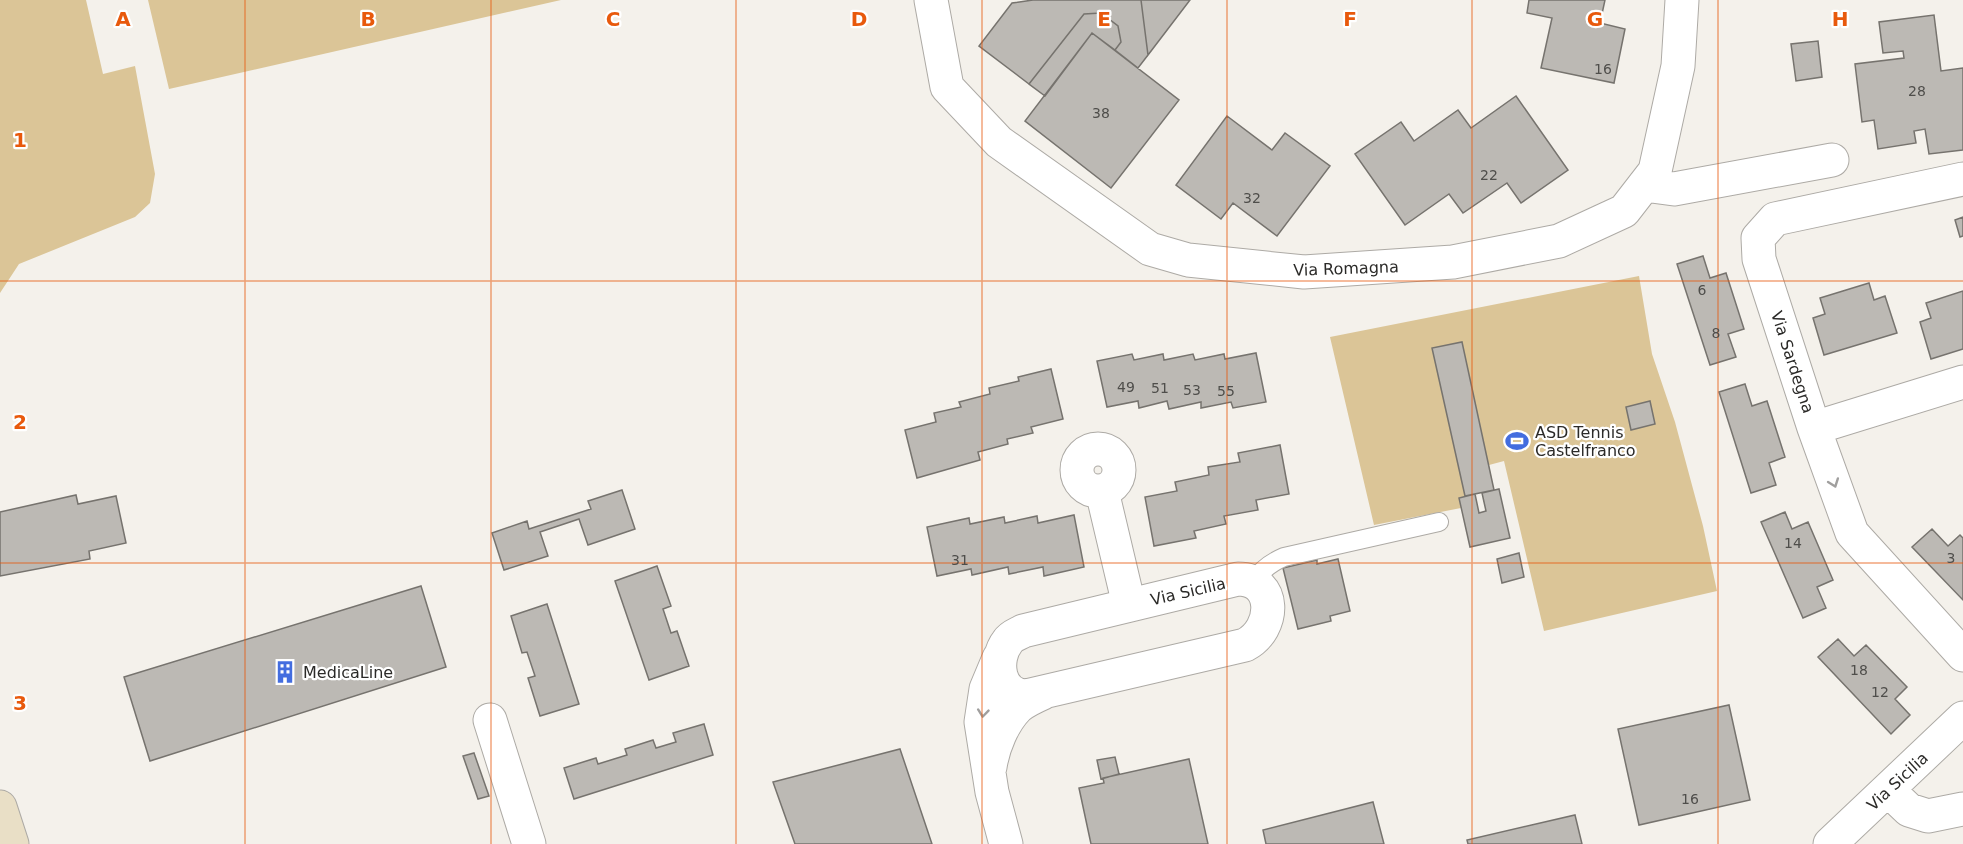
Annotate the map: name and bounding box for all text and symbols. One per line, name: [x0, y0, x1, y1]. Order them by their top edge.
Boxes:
text: A: [115, 7, 131, 31]
text: B: [360, 7, 376, 31]
text: C: [606, 7, 620, 31]
text: D: [851, 7, 867, 31]
text: E: [1097, 7, 1111, 31]
text: F: [1343, 7, 1357, 31]
text: G: [1587, 7, 1603, 31]
text: H: [1832, 7, 1848, 31]
house number: 16: [1594, 61, 1612, 77]
house number: 28: [1908, 83, 1926, 99]
house number: 38: [1092, 105, 1110, 121]
text: 1: [13, 128, 27, 152]
house number: 22: [1480, 167, 1498, 183]
house number: 32: [1243, 190, 1261, 206]
street label: Via Romagna: [1293, 257, 1399, 280]
house number: 6: [1698, 282, 1707, 298]
street label: Via Sardegna: [1767, 309, 1818, 416]
house number: 8: [1712, 325, 1720, 341]
house number: 49: [1117, 379, 1135, 395]
house number: 51: [1151, 380, 1169, 396]
house number: 53: [1183, 382, 1201, 398]
house number: 55: [1217, 383, 1235, 399]
text: 2: [13, 410, 27, 434]
place label: ASD Tennis Castelfranco: [1535, 423, 1636, 460]
sports icon: ASD Tennis Castelfranco: [1504, 428, 1530, 454]
one-way arrow: [1826, 477, 1839, 488]
house number: 14: [1784, 535, 1802, 551]
house number: 3: [1947, 550, 1955, 566]
house number: 31: [951, 552, 969, 568]
street label: Via Sicilia: [1149, 574, 1228, 609]
building icon: MedicaLine: [272, 659, 298, 685]
house number: 18: [1850, 662, 1868, 678]
place label: MedicaLine: [303, 663, 393, 682]
house number: 12: [1871, 684, 1889, 700]
text: 3: [13, 691, 27, 715]
one-way arrow: [977, 708, 989, 717]
street label: Via Sicilia: [1863, 748, 1932, 814]
house number: 16: [1681, 791, 1699, 807]

